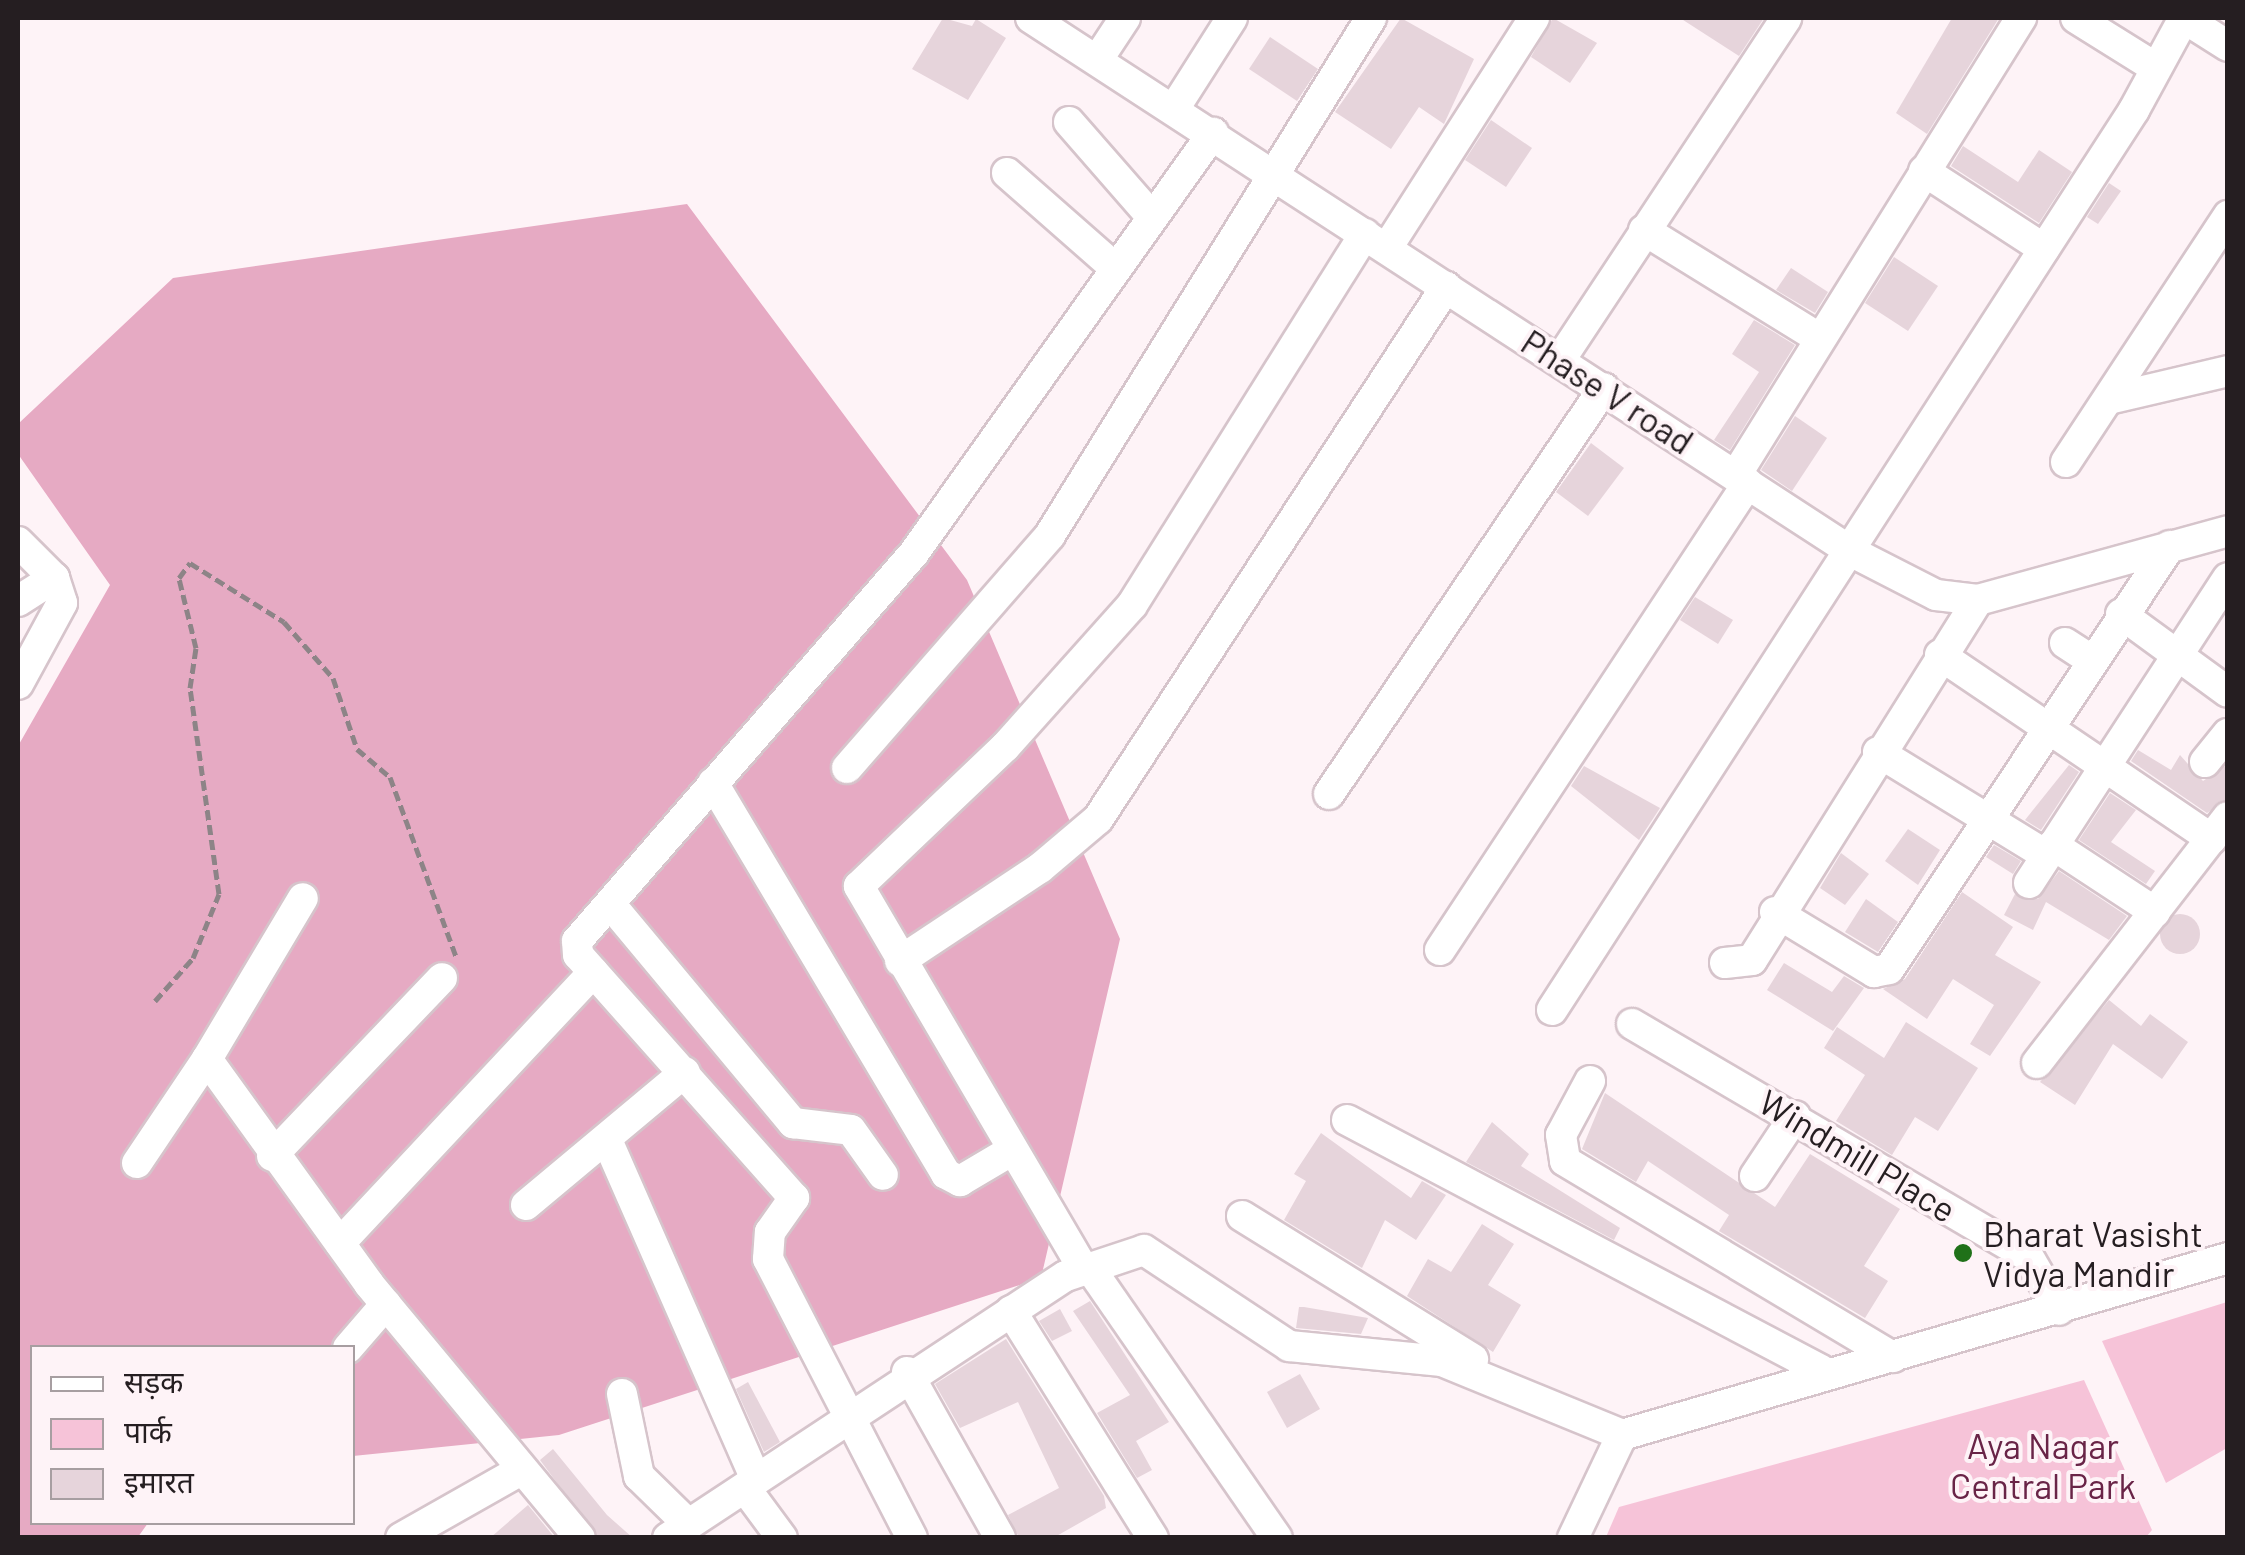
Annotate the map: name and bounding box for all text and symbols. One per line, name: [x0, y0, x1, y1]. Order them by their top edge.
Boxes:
street label: Phase V road: [1514, 320, 1702, 462]
street label: Windmill Place: [1752, 1080, 1964, 1230]
place label: Bharat Vasisht Vidya Mandir: [1983, 1212, 2203, 1294]
marker: Bharat Vasisht Vidya Mandir: [1952, 1242, 1974, 1264]
legend: [30, 1345, 355, 1525]
text: सड़क: [124, 1363, 183, 1399]
text: पार्क: [124, 1413, 172, 1449]
park label: Aya Nagar Central Park: [1950, 1424, 2136, 1506]
text: इमारत: [124, 1463, 194, 1499]

